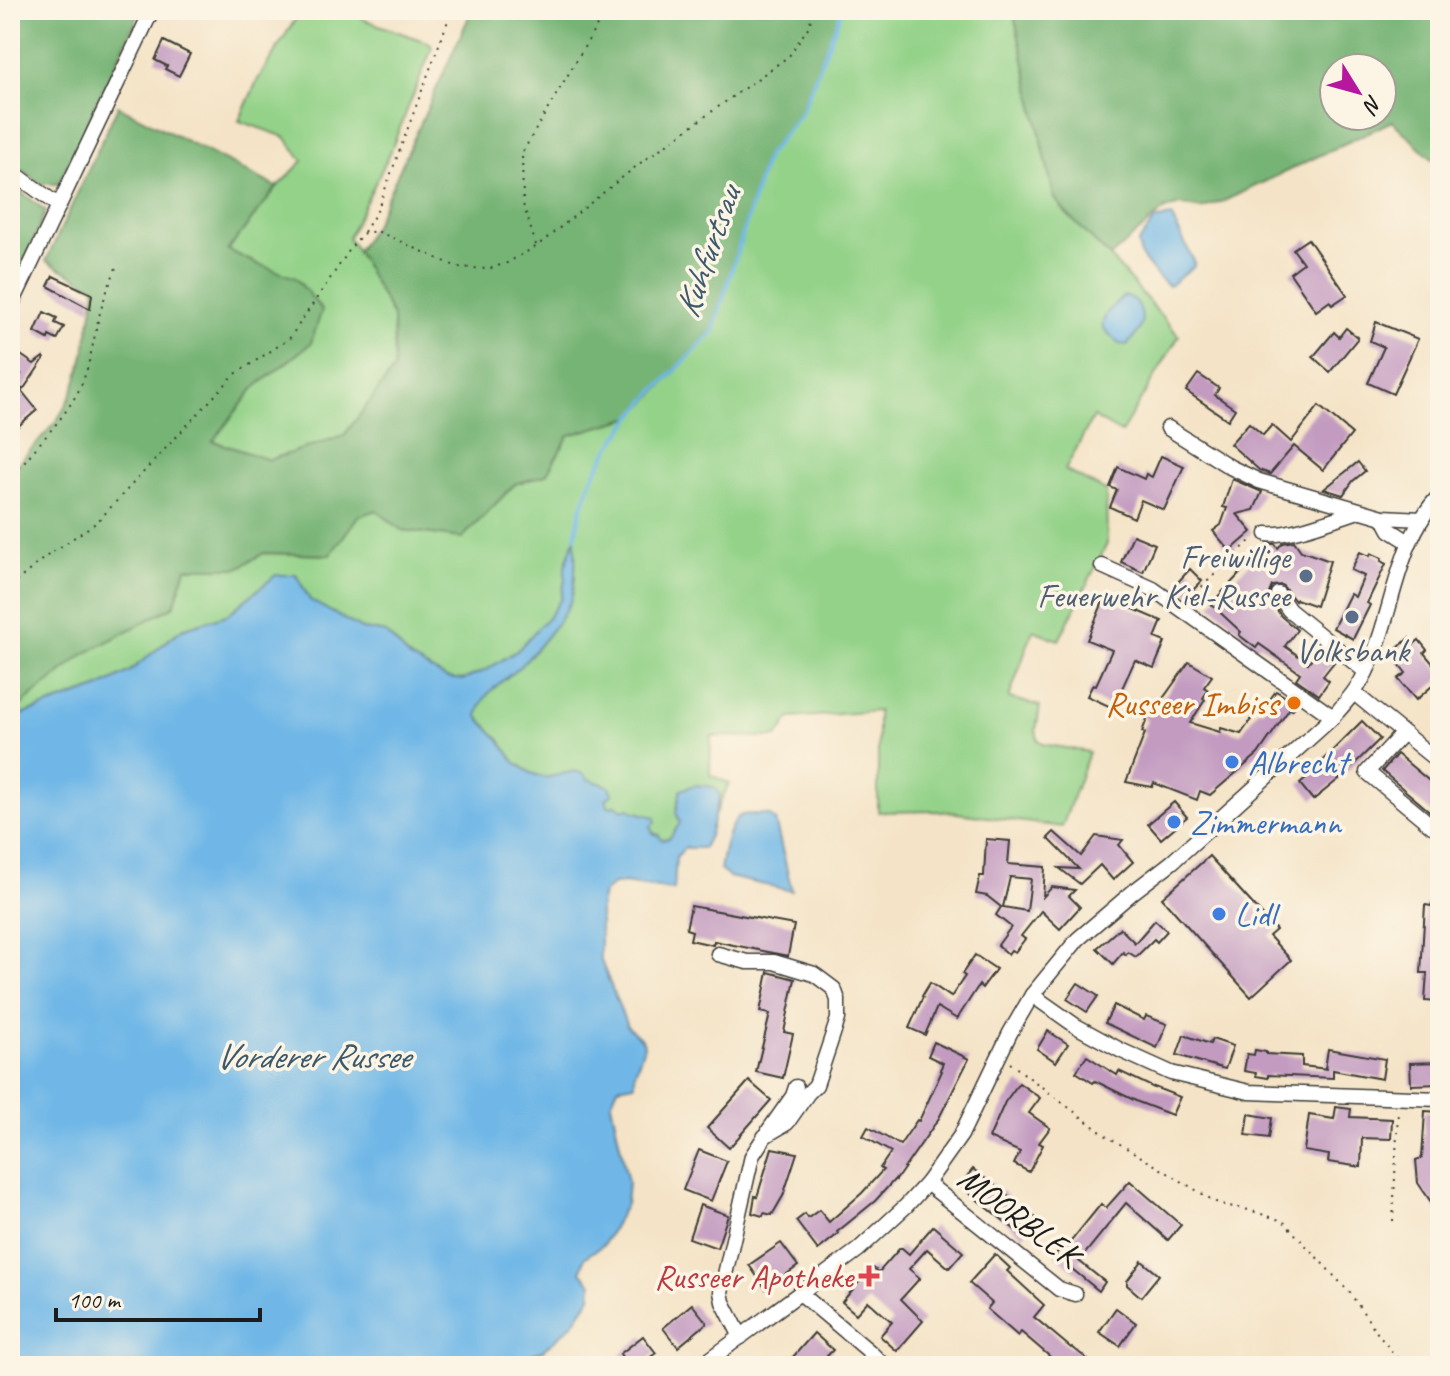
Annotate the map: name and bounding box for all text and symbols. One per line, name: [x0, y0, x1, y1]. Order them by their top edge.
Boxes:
north arrow: [1318, 52, 1398, 132]
text: N: [1356, 90, 1388, 120]
water label: Kuhfurtsau: [663, 175, 753, 323]
place label: Freiwillige Feuerwehr Kiel-Russee: [1037, 535, 1292, 617]
marker: Freiwillige Feuerwehr Kiel-Russee: [1297, 567, 1315, 585]
marker: Volksbank: [1343, 608, 1361, 626]
place label: Volksbank: [1295, 629, 1411, 672]
place label: Russeer Imbiss: [1105, 682, 1281, 725]
marker: Russeer Imbiss: [1285, 694, 1303, 712]
place label: Albrecht: [1248, 741, 1352, 784]
marker: Albrecht: [1223, 753, 1241, 771]
place label: Zimmermann: [1190, 801, 1343, 844]
marker: Zimmermann: [1165, 813, 1183, 831]
place label: Lidl: [1235, 893, 1282, 936]
marker: Lidl: [1210, 905, 1228, 923]
water label: Vorderer Russee: [215, 1033, 414, 1079]
street label: MOORBLEK: [950, 1156, 1092, 1279]
place label: Russeer Apotheke: [654, 1255, 855, 1298]
marker: Russeer Apotheke: [860, 1267, 878, 1285]
scale bar: [56, 1272, 260, 1322]
text: 100 m: [68, 1285, 122, 1315]

